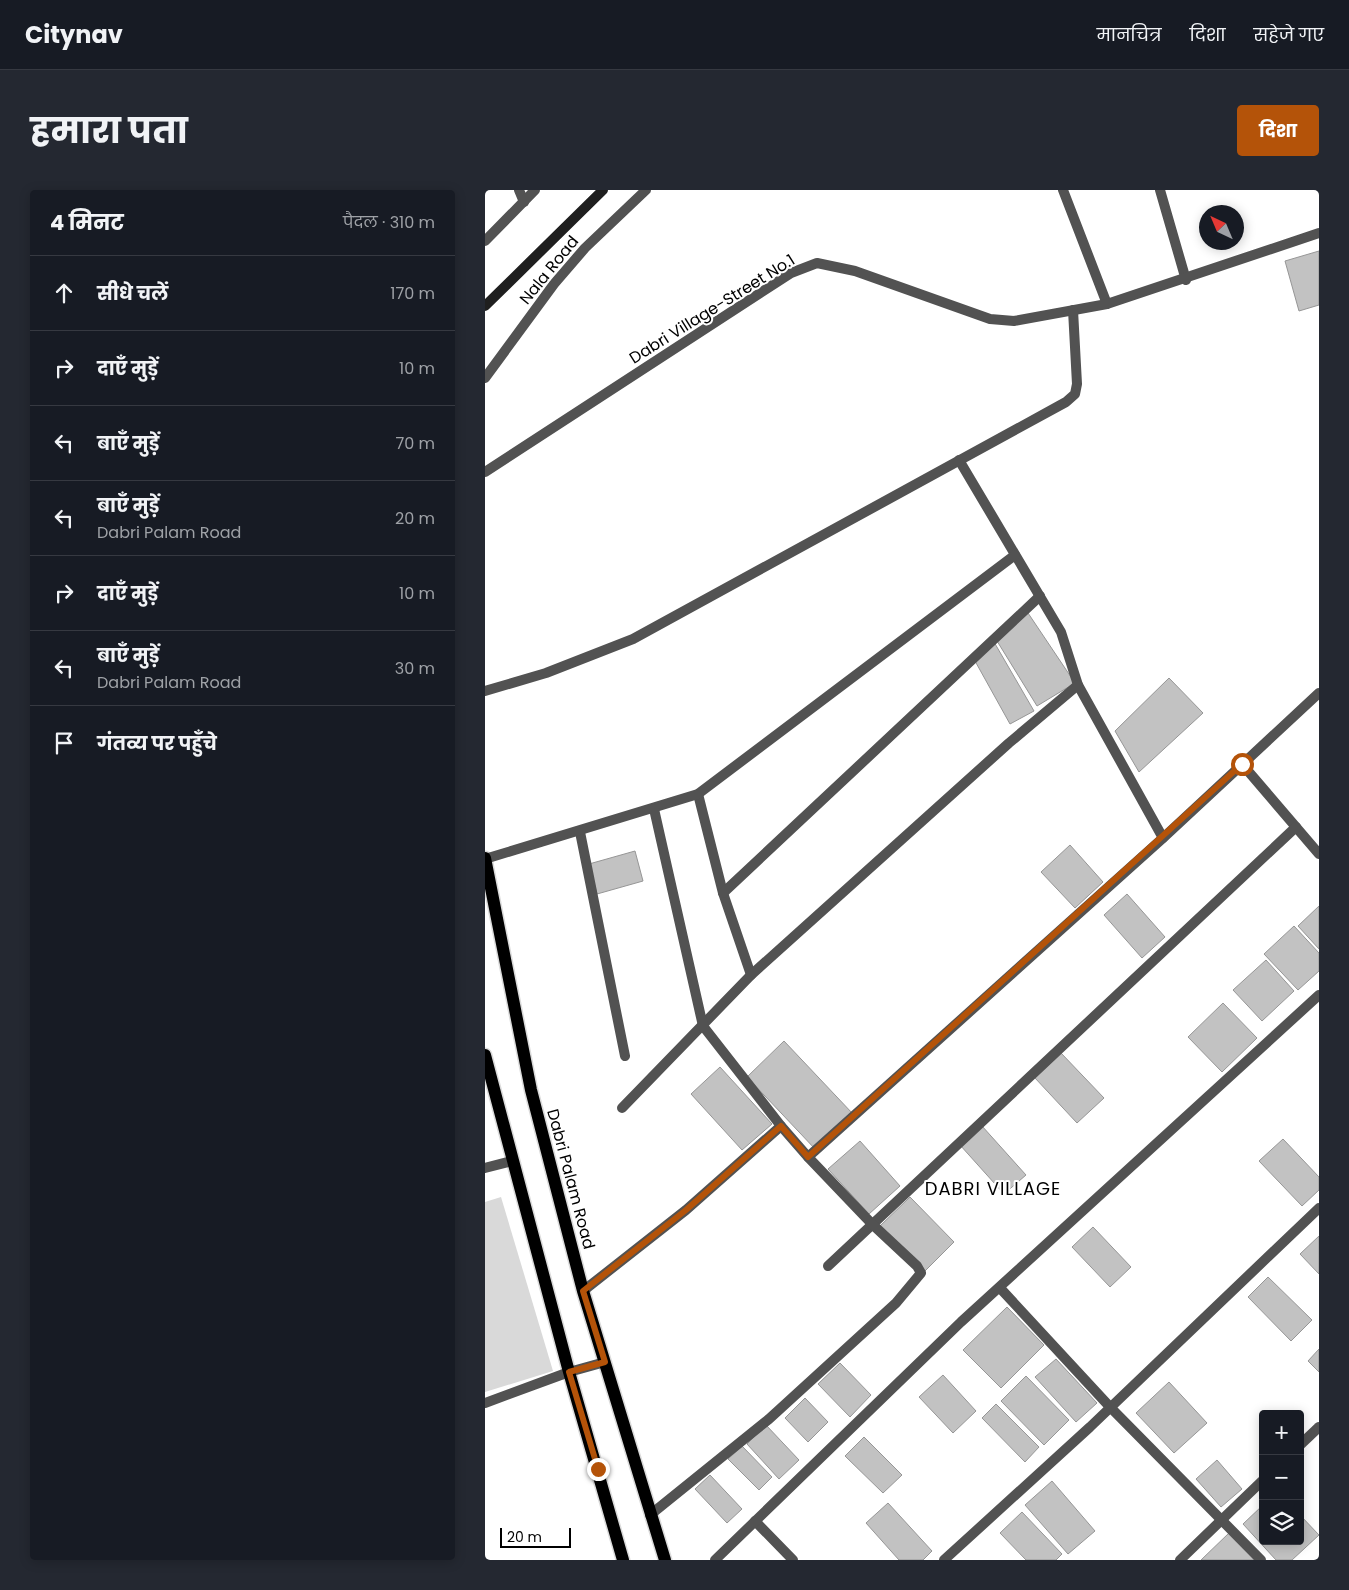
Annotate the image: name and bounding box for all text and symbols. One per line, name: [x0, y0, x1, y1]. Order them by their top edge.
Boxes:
text: Citynav: [25, 18, 123, 51]
text: मानचित्र: [1097, 22, 1161, 47]
text: दिशा: [1189, 22, 1226, 47]
text: सहेजे गए: [1254, 22, 1324, 47]
button: दिशा: [1237, 105, 1319, 156]
text: हमारा पता: [30, 106, 188, 155]
north arrow: [1199, 205, 1244, 250]
text: 4 मिनट: [50, 208, 124, 237]
text: पैदल · 310 m: [343, 211, 435, 234]
street label: Nala Road: [514, 231, 584, 309]
street label: Dabri Village-Street No.1: [625, 249, 799, 369]
icon: ahead: [50, 279, 78, 307]
text: सीधे चलें: [97, 280, 168, 307]
text: 170 m: [390, 282, 435, 305]
icon: right: [50, 354, 78, 382]
text: दाएँ मुड़ें: [97, 355, 158, 382]
text: 10 m: [399, 357, 435, 380]
icon: left: [50, 429, 78, 457]
text: बाएँ मुड़ें: [97, 430, 159, 457]
text: 70 m: [395, 432, 435, 455]
text: बाएँ मुड़ें: [97, 492, 159, 519]
icon: left: [50, 504, 78, 532]
text: 20 m: [395, 507, 435, 530]
text: Dabri Palam Road: [97, 521, 241, 544]
icon: right: [50, 579, 78, 607]
text: दाएँ मुड़ें: [97, 580, 158, 607]
text: 10 m: [399, 582, 435, 605]
text: बाएँ मुड़ें: [97, 642, 159, 669]
icon: left: [50, 654, 78, 682]
text: 30 m: [395, 657, 435, 680]
text: Dabri Palam Road: [97, 671, 241, 694]
icon: arrive: [50, 729, 78, 757]
text: गंतव्य पर पहुँचे: [97, 730, 217, 757]
route start: [1231, 753, 1254, 776]
street label: Dabri Palam Road: [541, 1106, 601, 1252]
district label: DABRI VILLAGE: [925, 1176, 1061, 1201]
map controls: [1259, 1410, 1304, 1545]
button: +: [1259, 1410, 1304, 1455]
button: −: [1259, 1455, 1304, 1500]
route end: [587, 1458, 610, 1481]
button: layers: [1259, 1500, 1304, 1545]
scale bar: [500, 1525, 571, 1548]
text: 20 m: [507, 1527, 542, 1547]

